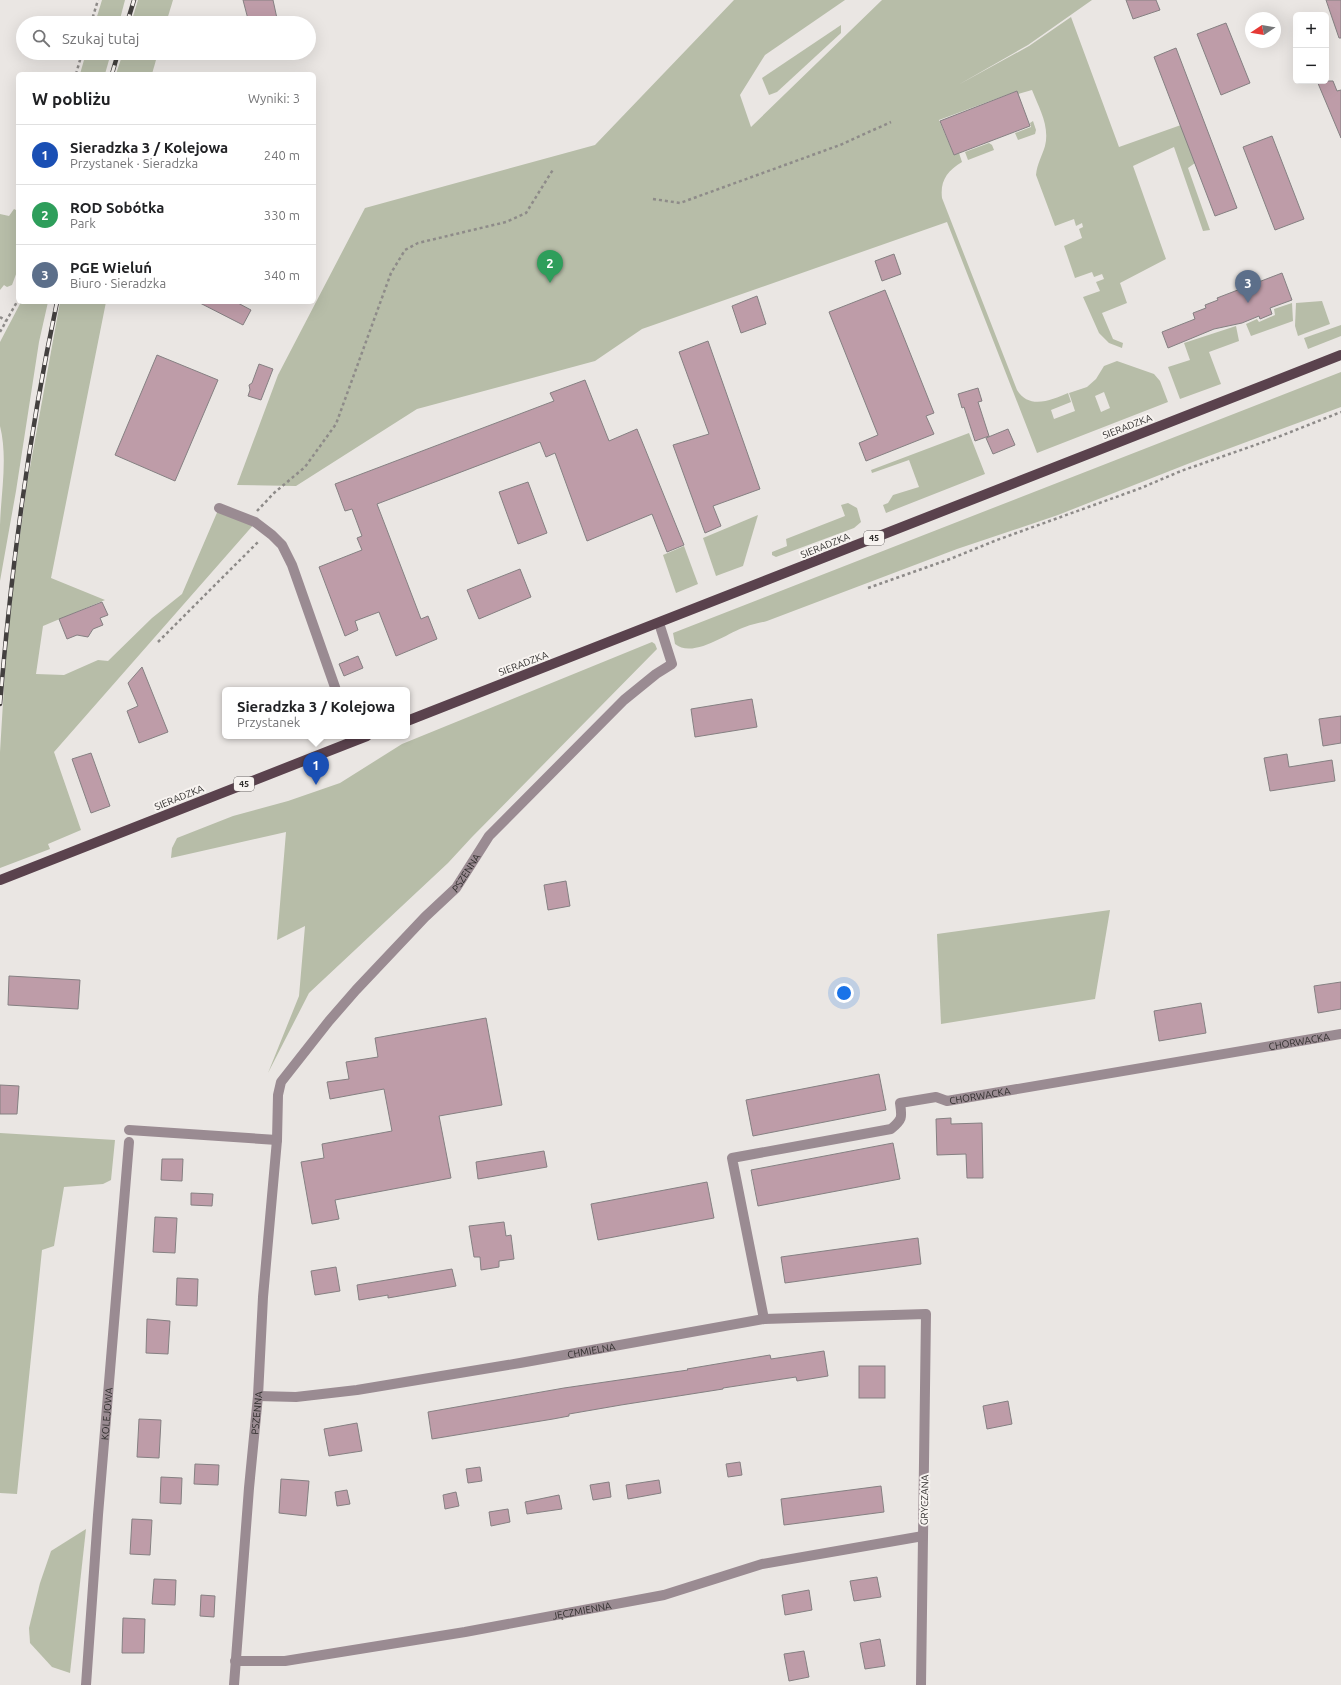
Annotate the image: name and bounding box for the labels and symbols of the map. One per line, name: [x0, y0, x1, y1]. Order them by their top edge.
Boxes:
north arrow: [1245, 12, 1281, 48]
pin: 2: [537, 250, 563, 283]
pin: 3: [1235, 270, 1261, 303]
street label: SIERADZKA: [1101, 412, 1154, 441]
street label: SIERADZKA: [799, 530, 852, 560]
road number: 45: [864, 531, 884, 545]
street label: SIERADZKA: [497, 649, 550, 678]
pin: 1: [303, 752, 329, 785]
road number: 45: [234, 777, 254, 791]
street label: SIERADZKA: [153, 782, 206, 812]
street label: PSZENNA: [450, 851, 483, 895]
your location: [834, 983, 854, 1003]
street label: CHORWACKA: [1268, 1031, 1331, 1052]
street label: CHORWACKA: [948, 1085, 1012, 1107]
street label: CHMIELNA: [566, 1341, 617, 1360]
street label: KOLEJOWA: [99, 1387, 115, 1441]
street label: PSZENNA: [249, 1391, 264, 1435]
street label: GRYCZANA: [919, 1474, 930, 1525]
street label: JĘCZMIENNA: [551, 1600, 613, 1622]

